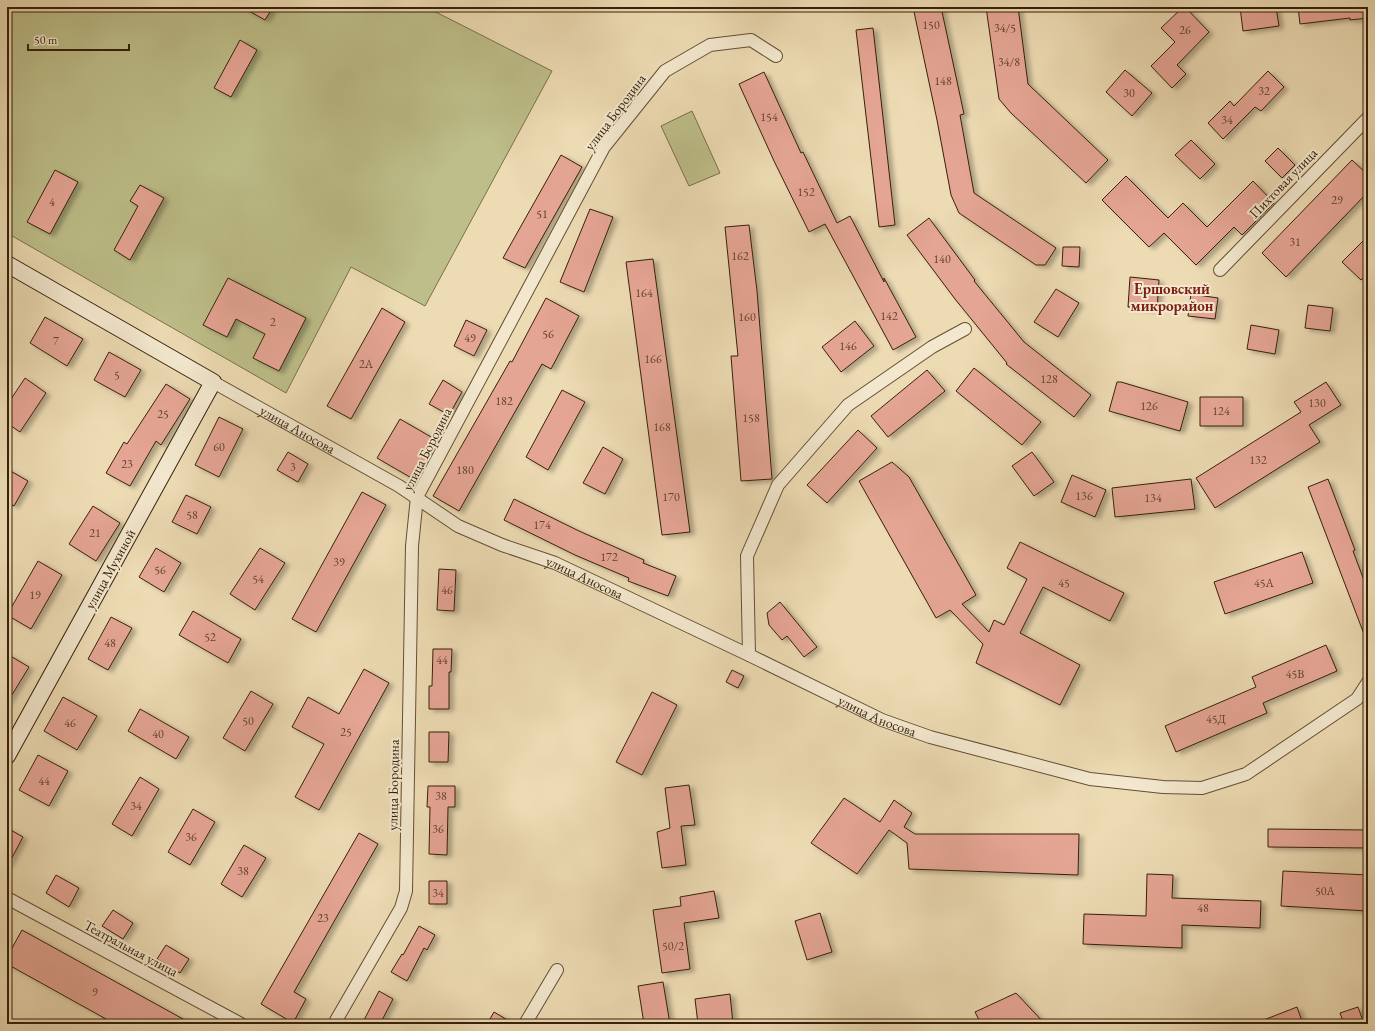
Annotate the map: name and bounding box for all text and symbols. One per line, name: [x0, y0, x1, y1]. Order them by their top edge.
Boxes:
house number: 150: [922, 17, 940, 33]
house number: 34/5: [994, 20, 1016, 36]
house number: 26: [1179, 22, 1191, 38]
scale bar: [28, 26, 129, 52]
text: 50 m: [34, 32, 58, 48]
house number: 34/8: [998, 54, 1020, 70]
street label: улица Бородина: [580, 70, 650, 154]
house number: 148: [934, 73, 952, 89]
house number: 32: [1258, 83, 1270, 99]
house number: 30: [1123, 85, 1135, 101]
house number: 154: [760, 109, 778, 125]
house number: 34: [1221, 112, 1233, 128]
street label: Пихтовая улица: [1245, 144, 1321, 222]
house number: 152: [797, 184, 815, 200]
house number: 29: [1331, 192, 1343, 208]
house number: 4: [49, 194, 55, 210]
house number: 51: [536, 206, 548, 222]
house number: 31: [1289, 234, 1301, 250]
house number: 162: [731, 248, 749, 264]
house number: 140: [933, 251, 951, 267]
district label: Ершовский микрорайон: [1131, 279, 1214, 315]
house number: 164: [635, 285, 653, 301]
house number: 142: [880, 308, 898, 324]
house number: 160: [738, 309, 756, 325]
house number: 2: [270, 314, 276, 330]
house number: 56: [542, 326, 554, 342]
house number: 49: [464, 330, 476, 346]
house number: 7: [53, 333, 59, 349]
house number: 146: [839, 338, 857, 354]
house number: 166: [644, 351, 662, 367]
house number: 2А: [359, 356, 374, 372]
house number: 5: [114, 367, 120, 383]
house number: 128: [1040, 371, 1058, 387]
house number: 182: [495, 393, 513, 409]
house number: 130: [1308, 395, 1326, 411]
house number: 126: [1140, 398, 1158, 414]
street label: улица Аносова: [257, 401, 339, 458]
house number: 124: [1212, 403, 1230, 419]
street label: улица Бородина: [398, 404, 456, 494]
house number: 25: [157, 406, 169, 422]
house number: 158: [742, 410, 760, 426]
house number: 168: [653, 419, 671, 435]
house number: 60: [213, 439, 225, 455]
house number: 132: [1249, 452, 1267, 468]
house number: 23: [121, 456, 133, 472]
house number: 3: [290, 459, 296, 475]
house number: 180: [456, 462, 474, 478]
house number: 136: [1075, 488, 1093, 504]
house number: 170: [662, 489, 680, 505]
house number: 134: [1144, 490, 1162, 506]
house number: 58: [186, 507, 198, 523]
house number: 174: [533, 517, 551, 533]
street label: улица Мухиной: [81, 525, 140, 612]
house number: 21: [89, 525, 101, 541]
house number: 172: [600, 549, 618, 565]
street label: улица Аносова: [544, 552, 626, 603]
house number: 39: [333, 554, 345, 570]
house number: 56: [154, 562, 166, 578]
house number: 54: [252, 571, 264, 587]
house number: 45: [1058, 575, 1070, 591]
house number: 45А: [1254, 575, 1275, 591]
house number: 46: [441, 582, 453, 598]
house number: 19: [29, 587, 41, 603]
house number: 52: [204, 629, 216, 645]
house number: 48: [104, 635, 116, 651]
house number: 44: [436, 652, 448, 668]
house number: 45В: [1286, 666, 1304, 682]
street label: улица Аносова: [835, 691, 919, 741]
house number: 45Д: [1206, 711, 1226, 727]
house number: 50: [242, 713, 254, 729]
house number: 46: [64, 715, 76, 731]
house number: 25: [340, 724, 352, 740]
house number: 40: [152, 726, 164, 742]
street label: улица Бородина: [383, 739, 403, 831]
house number: 44: [38, 773, 50, 789]
house number: 38: [435, 788, 447, 804]
house number: 34: [130, 798, 142, 814]
house number: 36: [432, 821, 444, 837]
house number: 36: [185, 829, 197, 845]
house number: 38: [237, 863, 249, 879]
house number: 50А: [1315, 883, 1336, 899]
house number: 34: [432, 885, 444, 901]
house number: 48: [1197, 900, 1209, 916]
house number: 23: [317, 910, 329, 926]
street label: Театральная улица: [81, 916, 182, 981]
house number: 50/2: [662, 938, 684, 954]
house number: 9: [92, 984, 98, 1000]

